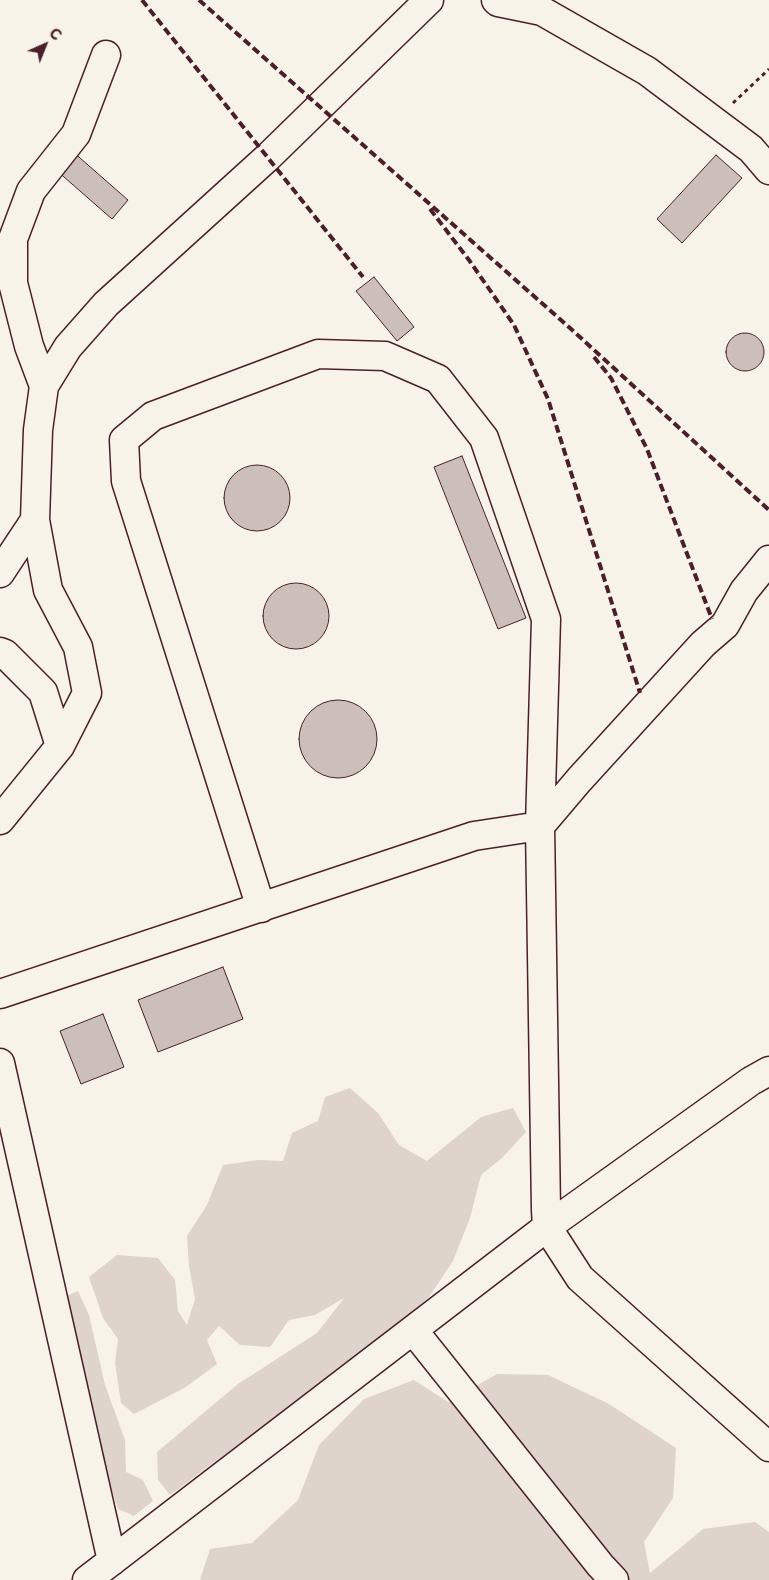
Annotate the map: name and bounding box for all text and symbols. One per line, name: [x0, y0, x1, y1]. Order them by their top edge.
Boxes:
north arrow: [20, 20, 70, 70]
text: С: [45, 23, 67, 45]

